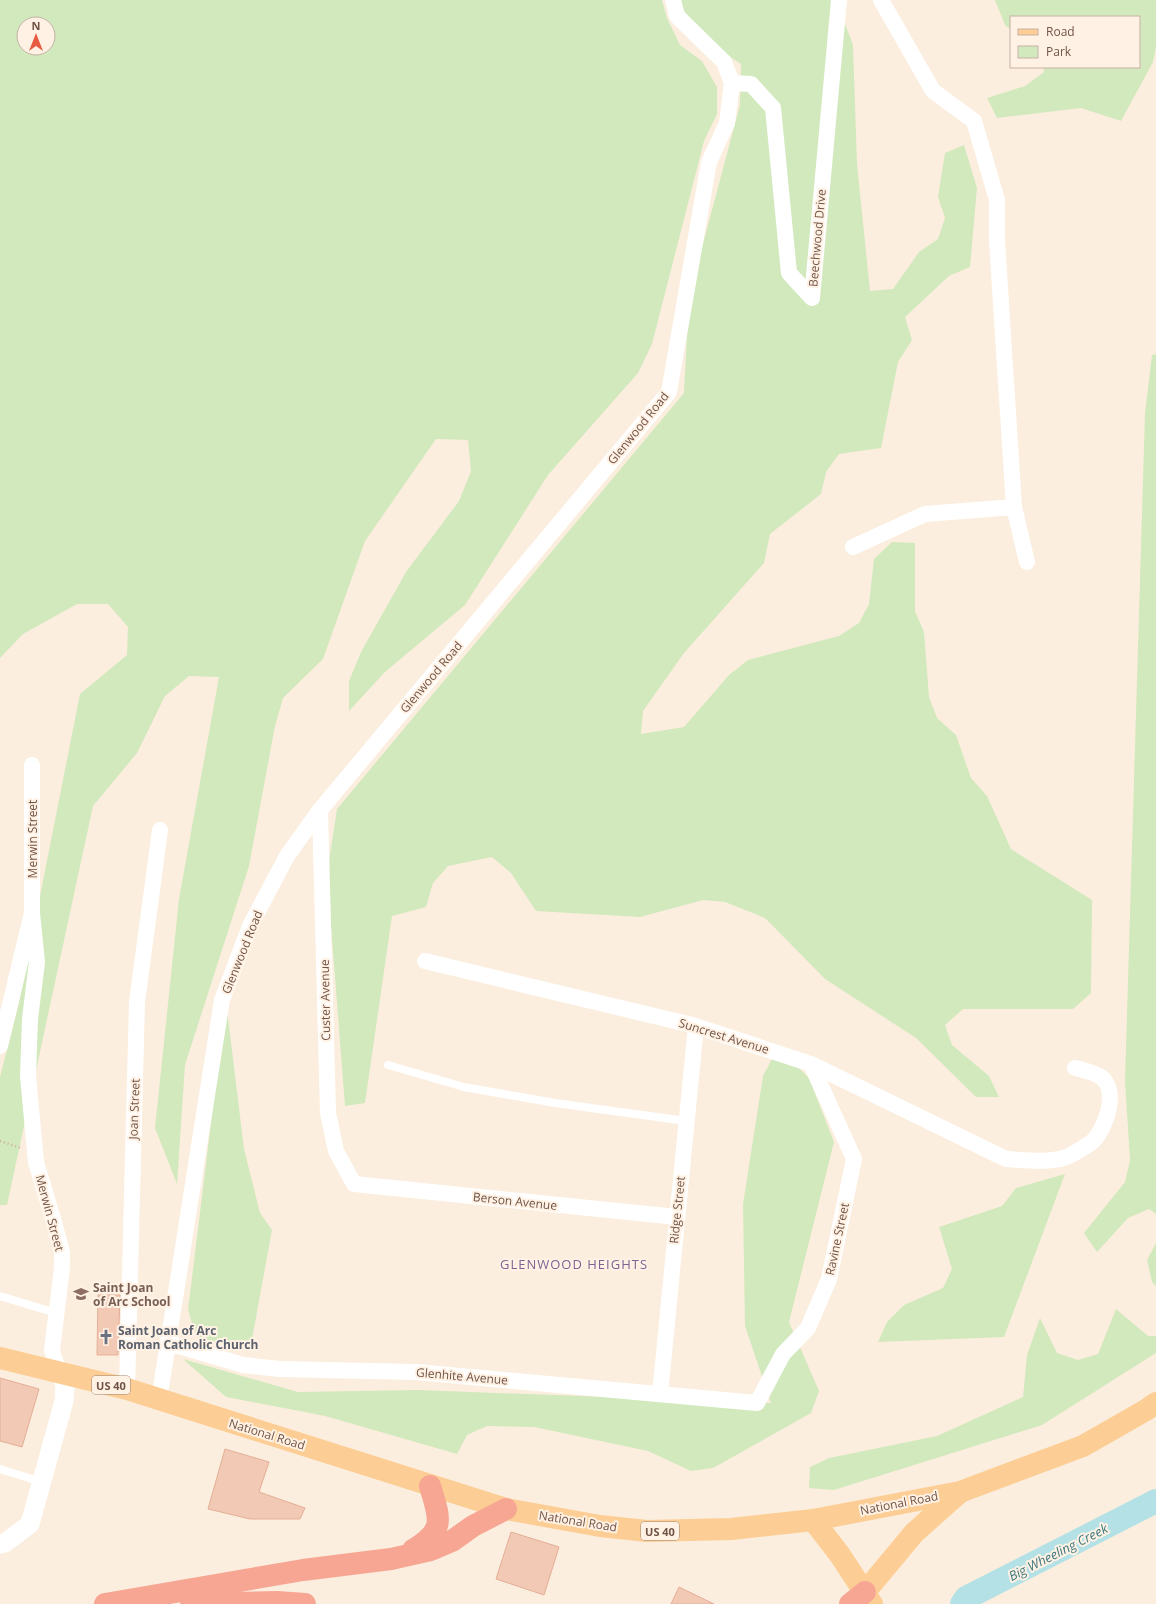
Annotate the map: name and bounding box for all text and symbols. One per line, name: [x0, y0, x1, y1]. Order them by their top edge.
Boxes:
north arrow: [16, 16, 56, 56]
legend: [1010, 16, 1140, 68]
text: N: [32, 18, 40, 33]
text: Road: [1046, 23, 1075, 40]
text: Park: [1046, 43, 1072, 60]
street label: Beechwood Drive: [804, 188, 830, 288]
street label: Glenwood Road: [603, 388, 673, 468]
street label: Glenwood Road: [396, 638, 466, 716]
street label: Merwin Street: [24, 800, 41, 878]
street label: Glenwood Road: [218, 908, 266, 996]
street label: Custer Avenue: [316, 959, 334, 1041]
street label: Suncrest Avenue: [677, 1014, 771, 1058]
street label: Joan Street: [124, 1078, 144, 1141]
street label: Merwin Street: [32, 1173, 68, 1253]
street label: Ridge Street: [665, 1175, 689, 1245]
street label: Berson Avenue: [472, 1188, 558, 1214]
street label: Ravine Street: [821, 1201, 853, 1277]
district label: GLENWOOD HEIGHTS: [500, 1255, 648, 1273]
place label: Saint Joan of Arc School: [93, 1279, 170, 1310]
school or university icon: Saint Joan of Arc School: [72, 1285, 90, 1303]
place label: Saint Joan of Arc Roman Catholic Church: [118, 1322, 258, 1353]
church icon: Saint Joan of Arc Roman Catholic Church: [97, 1328, 115, 1346]
street label: Glenhite Avenue: [415, 1364, 509, 1389]
road number: US 40: [92, 1376, 130, 1394]
street label: National Road: [227, 1414, 307, 1454]
street label: National Road: [859, 1487, 939, 1519]
street label: National Road: [538, 1506, 618, 1536]
water label: Big Wheeling Creek: [1005, 1519, 1111, 1585]
road number: US 40: [641, 1522, 679, 1540]

